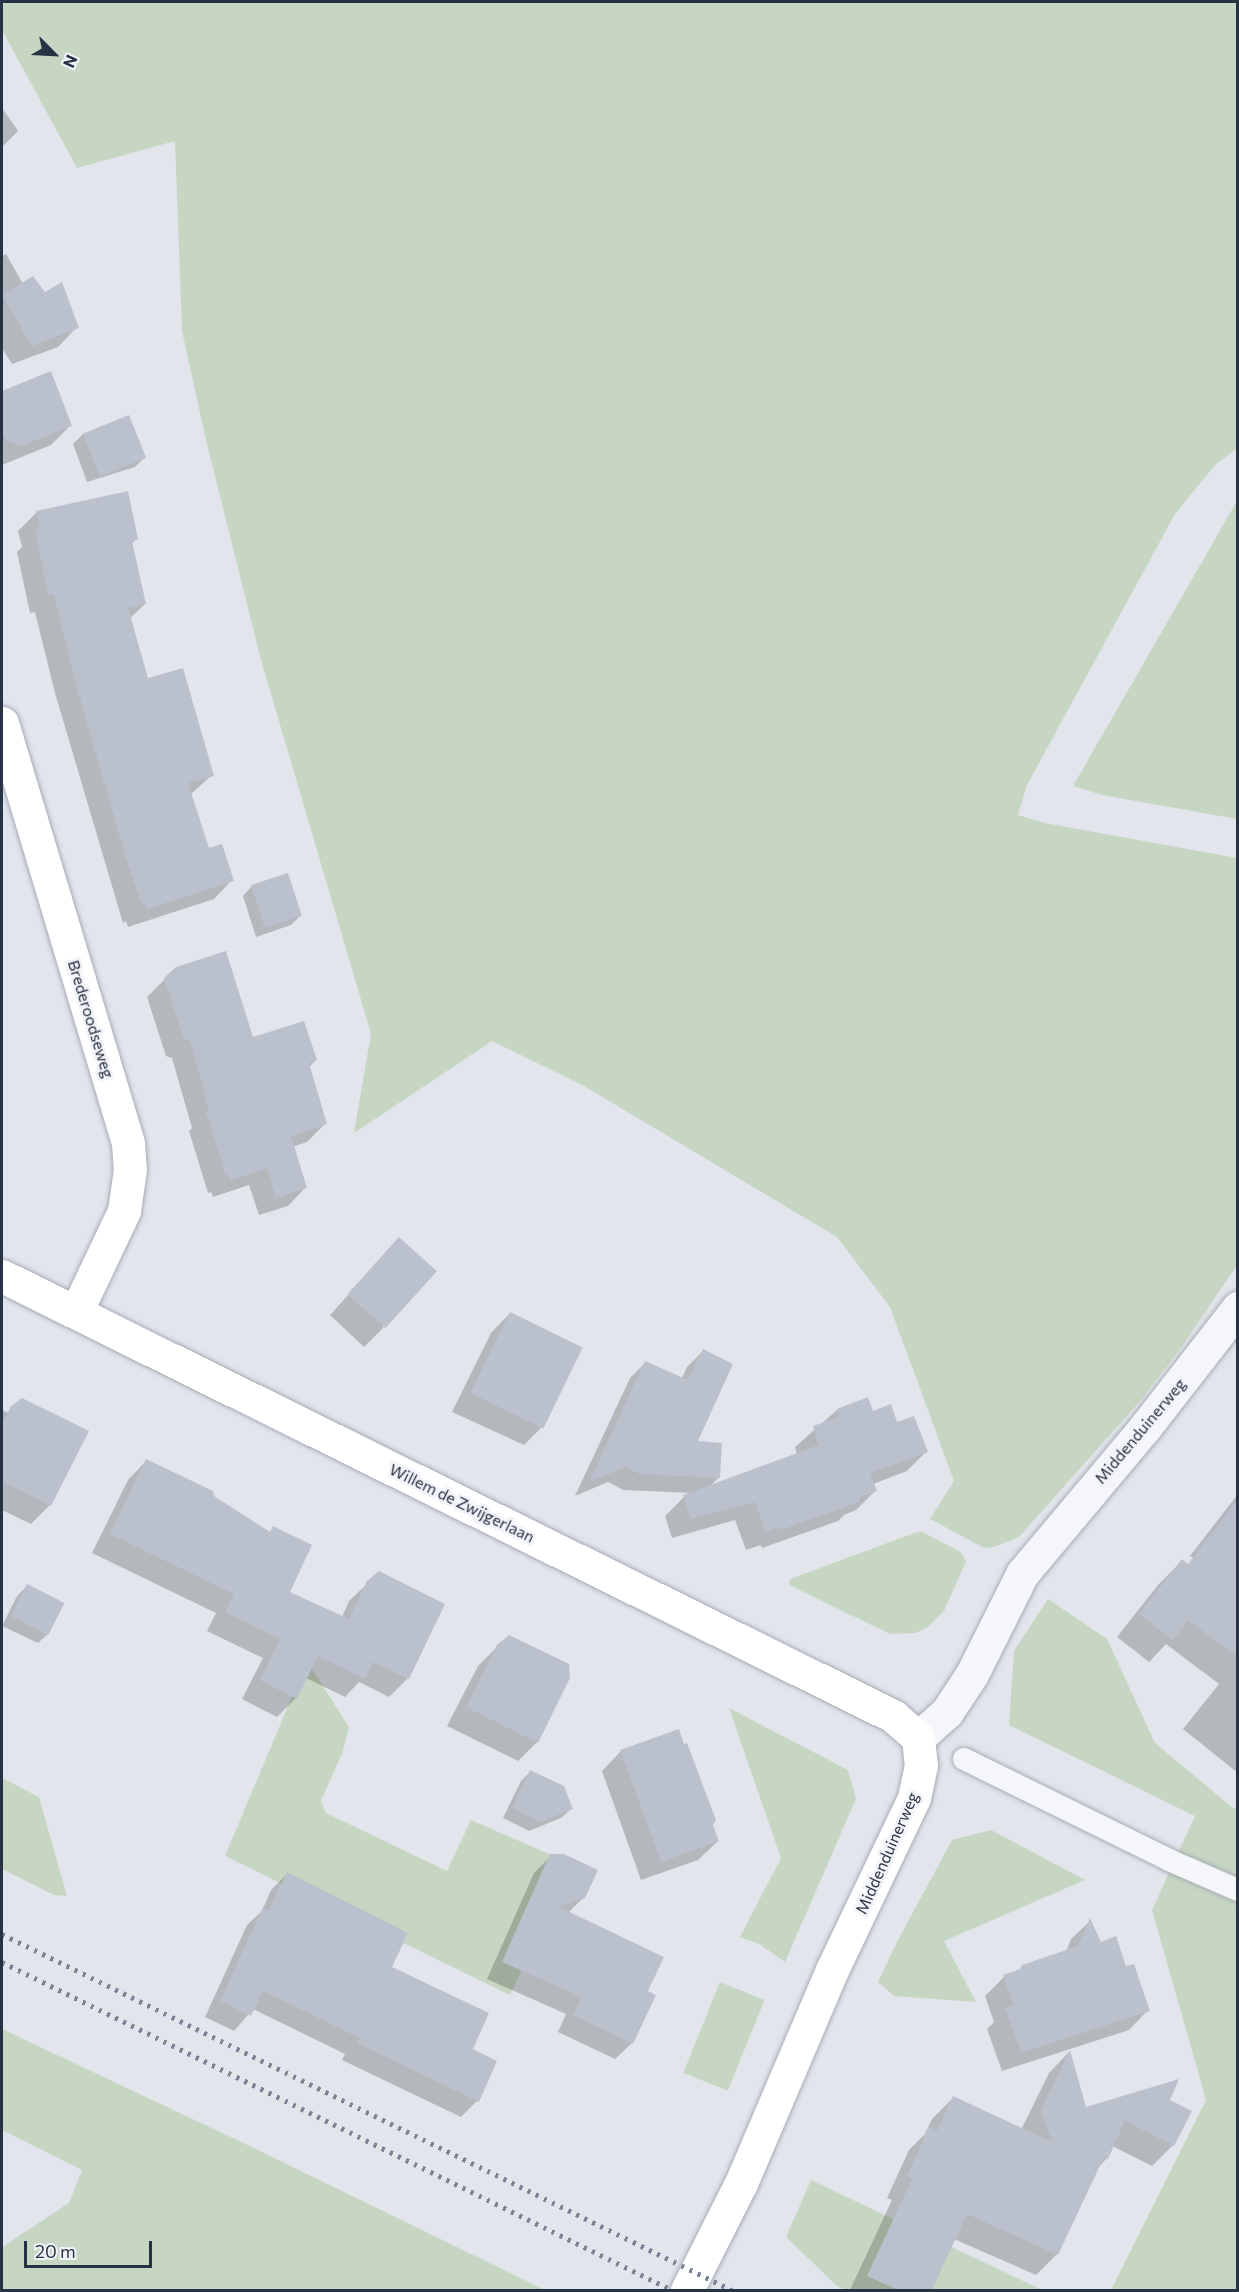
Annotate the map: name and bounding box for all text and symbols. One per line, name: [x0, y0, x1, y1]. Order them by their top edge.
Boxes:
north arrow: [24, 24, 84, 84]
text: N: [60, 52, 82, 71]
street label: Brederoodseweg: [64, 958, 118, 1080]
street label: Middenduinerweg: [1090, 1374, 1190, 1488]
street label: Willem de Zwijgerlaan: [386, 1459, 538, 1547]
street label: Middenduinerweg: [851, 1789, 923, 1917]
scale bar: [27, 2229, 154, 2267]
text: 20 m: [35, 2240, 76, 2262]

